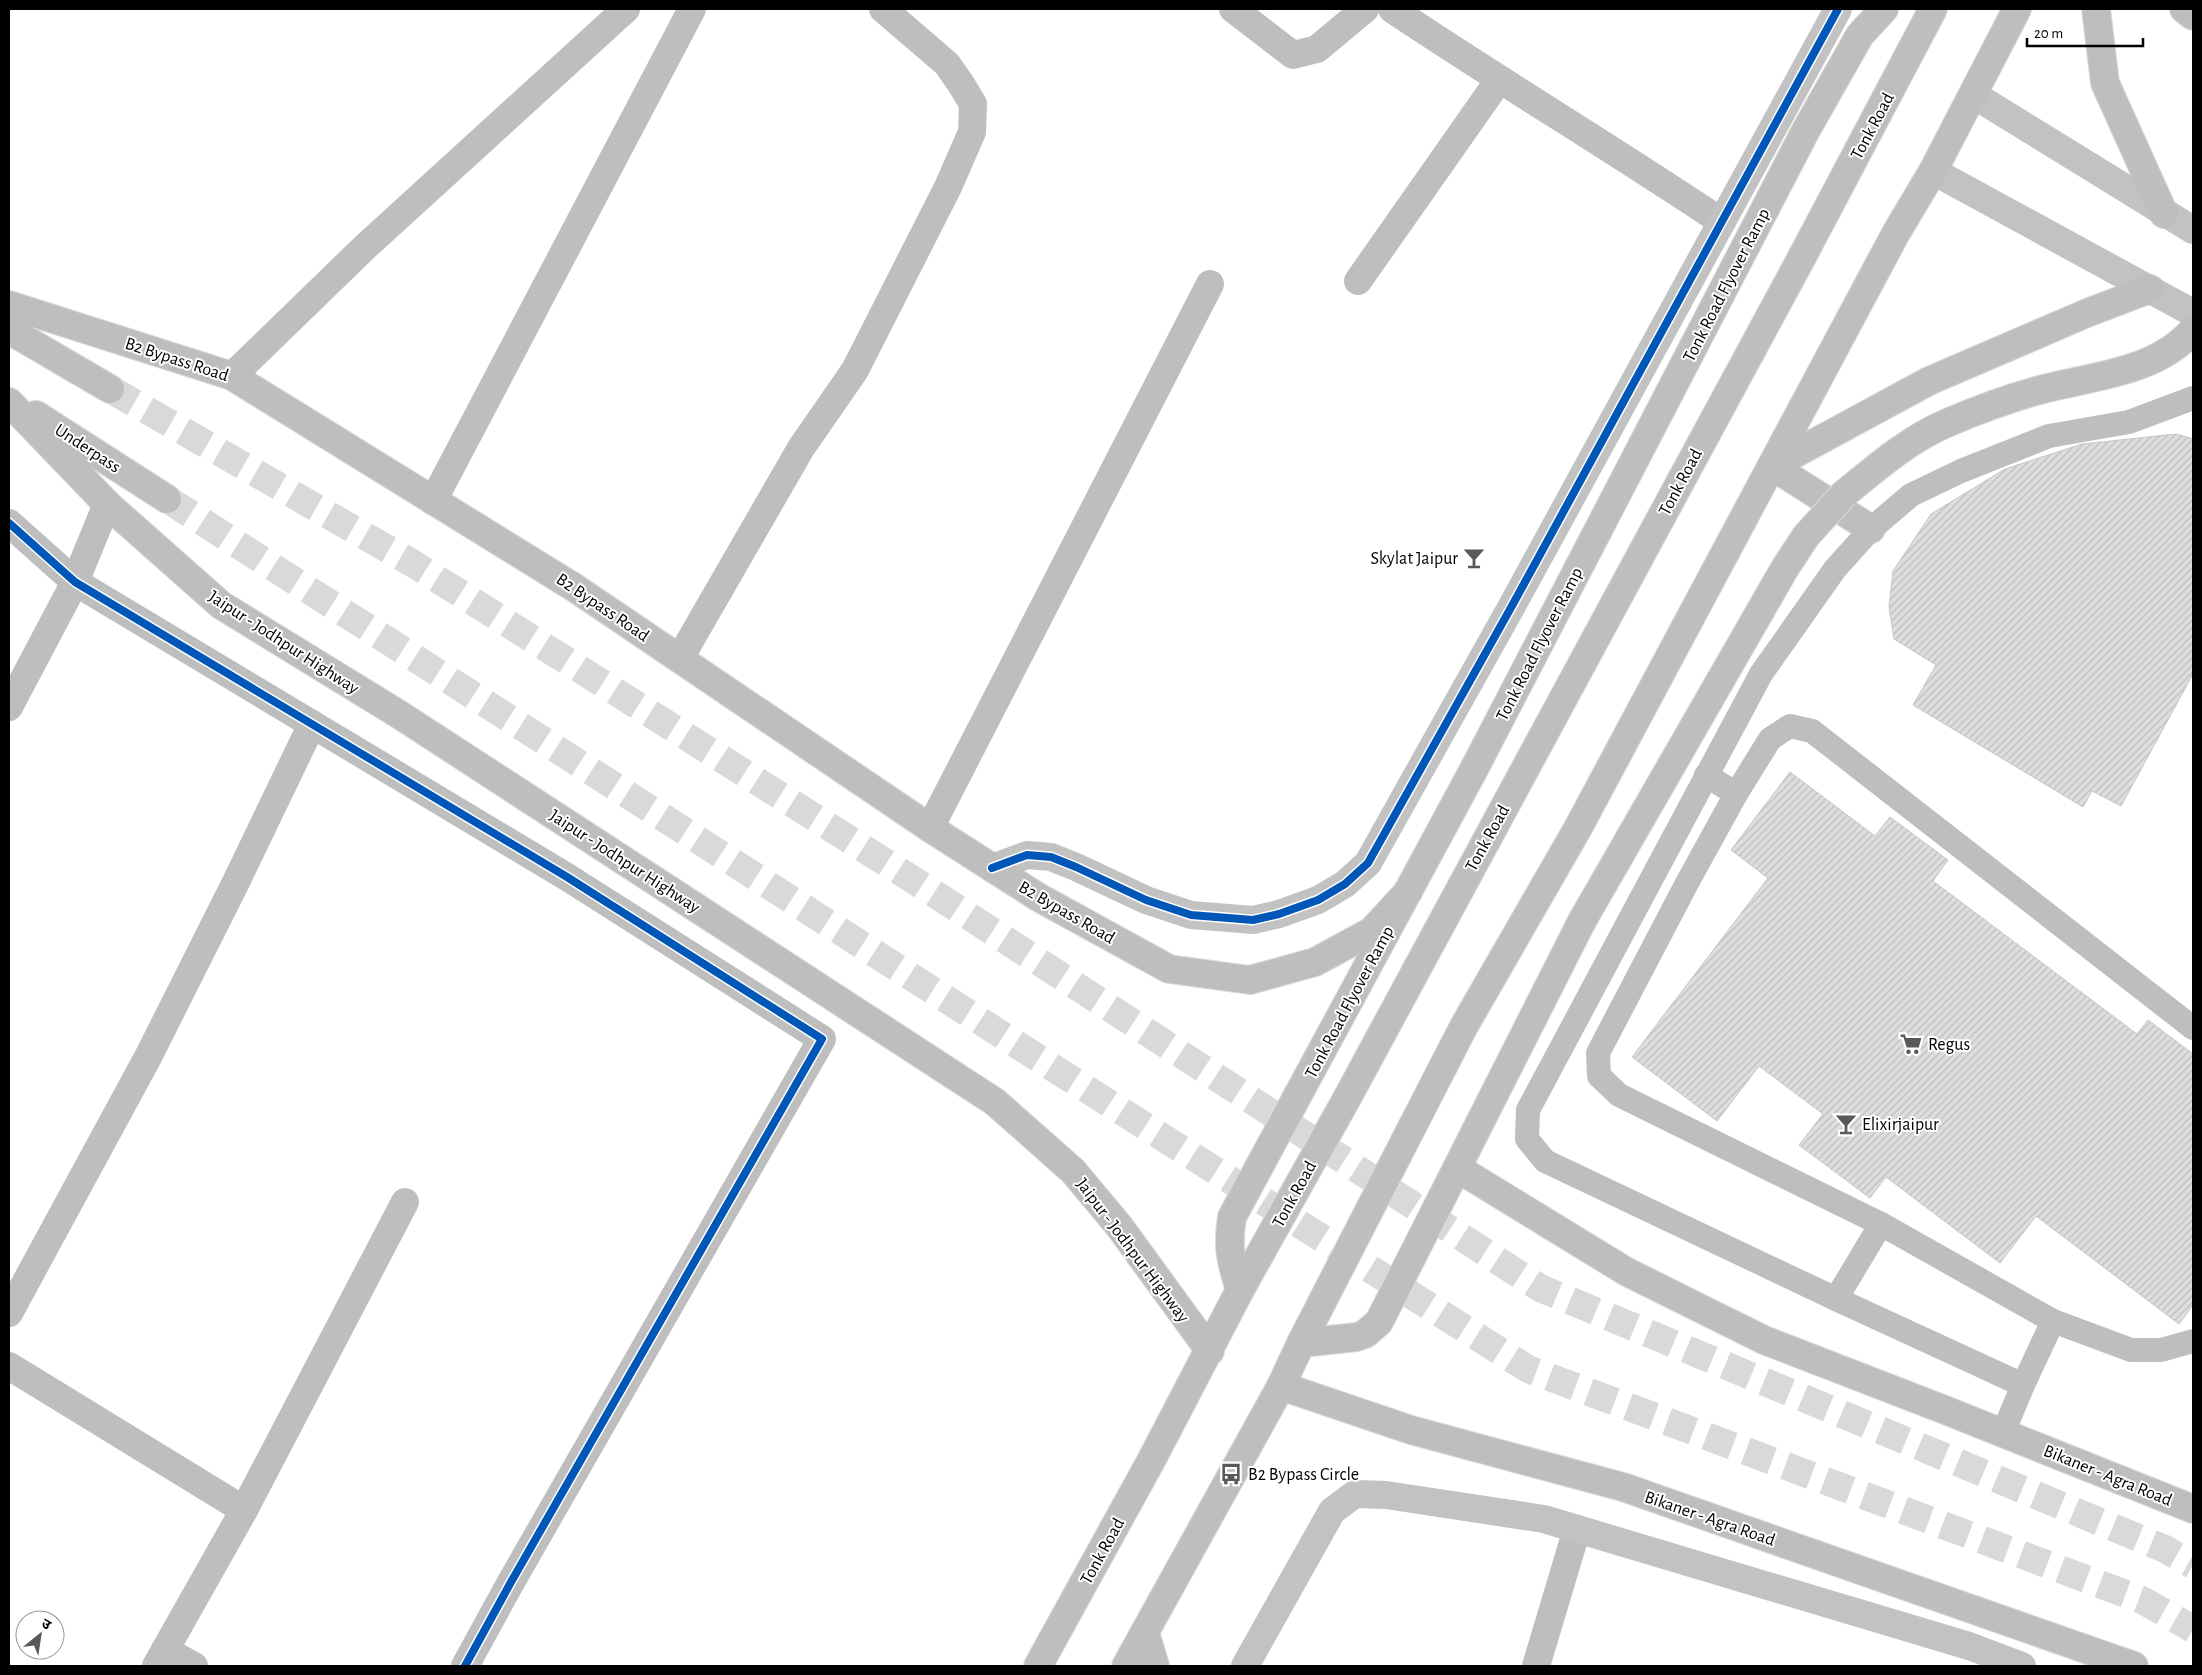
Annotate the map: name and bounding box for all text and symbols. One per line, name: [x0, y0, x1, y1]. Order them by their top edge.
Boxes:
scale bar: [2027, 15, 2143, 47]
text: 20 m: [2034, 26, 2063, 41]
street label: Tonk Road: [1848, 90, 1898, 163]
street label: Tonk Road Flyover Ramp: [1680, 206, 1773, 365]
street label: B2 Bypass Road: [123, 335, 231, 385]
street label: Underpass: [51, 421, 124, 477]
street label: Tonk Road: [1656, 446, 1706, 519]
bar icon: Skylat Jaipur: [1461, 545, 1487, 571]
place label: Skylat Jaipur: [1370, 550, 1458, 568]
street label: Tonk Road Flyover Ramp: [1493, 565, 1586, 724]
street label: B2 Bypass Road: [553, 570, 652, 645]
street label: Jaipur - Jodhpur Highway: [205, 588, 362, 698]
street label: Tonk Road: [1462, 802, 1513, 875]
street label: Jaipur - Jodhpur Highway: [546, 807, 703, 917]
street label: B2 Bypass Road: [1015, 878, 1118, 948]
street label: Tonk Road Flyover Ramp: [1302, 923, 1398, 1082]
supermarket icon: Regus: [1898, 1031, 1924, 1057]
place label: Regus: [1928, 1036, 1970, 1054]
bar icon: Elixirjaipur: [1833, 1111, 1859, 1137]
place label: Elixirjaipur: [1862, 1116, 1939, 1134]
street label: Tonk Road: [1269, 1158, 1320, 1231]
street label: Jaipur - Jodhpur Highway: [1072, 1175, 1192, 1326]
street label: Bikaner - Agra Road: [2041, 1442, 2174, 1510]
bus stop icon: B2 Bypass Circle: [1218, 1461, 1244, 1487]
place label: B2 Bypass Circle: [1248, 1466, 1359, 1484]
street label: Bikaner - Agra Road: [1642, 1488, 1777, 1550]
street label: Tonk Road: [1077, 1515, 1128, 1588]
north arrow: [15, 1610, 65, 1660]
text: उ: [39, 1616, 54, 1633]

